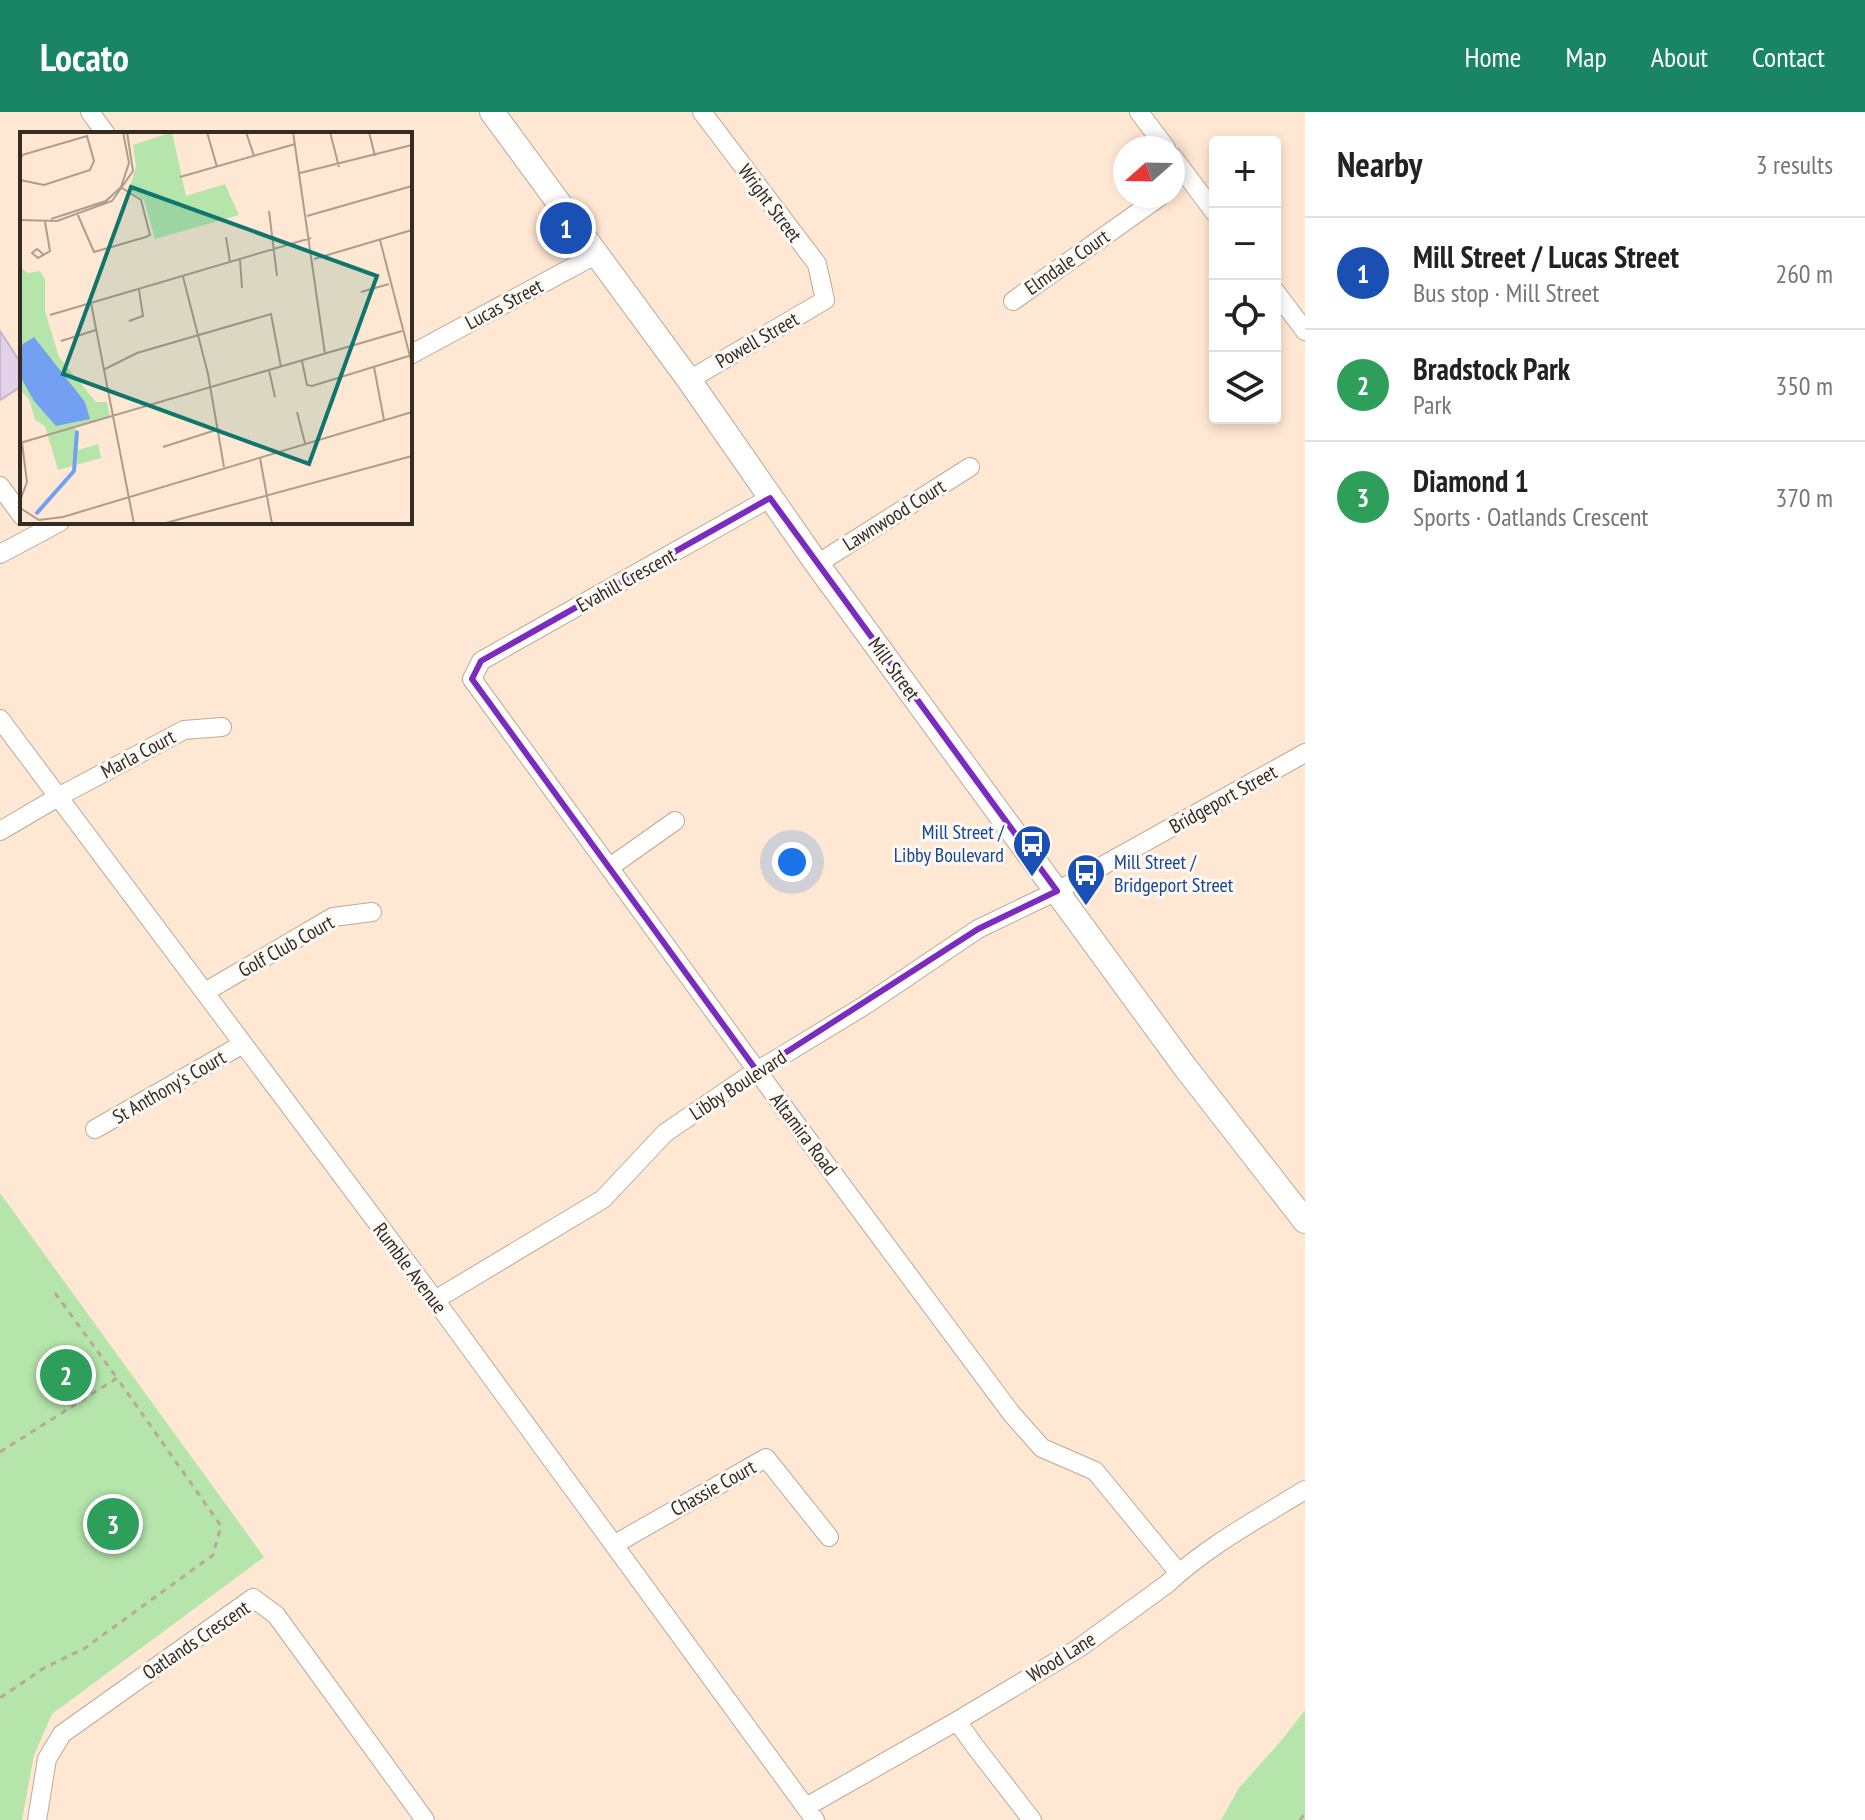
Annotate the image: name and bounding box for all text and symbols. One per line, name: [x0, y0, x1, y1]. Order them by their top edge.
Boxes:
text: Locato: [40, 32, 129, 81]
text: Home: [1465, 38, 1521, 75]
text: Map: [1565, 38, 1607, 75]
text: About: [1651, 38, 1708, 75]
text: Contact: [1752, 38, 1825, 75]
inset map: [20, 132, 412, 524]
north arrow: [1113, 136, 1185, 208]
map controls: [1209, 136, 1281, 424]
button: +: [1209, 136, 1281, 208]
text: Nearby: [1337, 142, 1422, 186]
text: 3 results: [1756, 148, 1833, 181]
street label: Wright Street: [732, 159, 808, 248]
pin: 1: [540, 198, 592, 258]
button: −: [1209, 208, 1281, 280]
street label: Elmdale Court: [1020, 223, 1115, 301]
text: Mill Street / Lucas Street: [1413, 237, 1679, 276]
text: 1: [1357, 257, 1369, 290]
text: 260 m: [1775, 257, 1833, 290]
street label: Lucas Street: [461, 273, 548, 335]
text: Bus stop · Mill Street: [1413, 276, 1599, 309]
button: locate: [1209, 280, 1281, 352]
street label: Powell Street: [711, 306, 804, 374]
text: Bradstock Park: [1413, 349, 1570, 388]
button: layers: [1209, 352, 1281, 424]
text: 2: [1357, 369, 1369, 402]
text: 350 m: [1775, 369, 1833, 402]
text: Park: [1413, 388, 1452, 421]
text: Diamond 1: [1413, 461, 1529, 500]
street label: Lawnwood Court: [838, 473, 950, 557]
text: 3: [1357, 481, 1369, 514]
text: 370 m: [1775, 481, 1833, 514]
text: Sports · Oatlands Crescent: [1413, 500, 1649, 533]
street label: Evahill Crescent: [572, 542, 681, 618]
street label: Mill Street: [862, 632, 926, 706]
street label: Marla Court: [96, 723, 180, 784]
street label: Bridgeport Street: [1165, 758, 1282, 839]
place label: Mill Street / Libby Boulevard: [894, 819, 1005, 868]
bus stop icon: Mill Street / Libby Boulevard: [1011, 823, 1053, 878]
your location: [772, 842, 812, 882]
place label: Mill Street / Bridgeport Street: [1114, 849, 1234, 898]
bus stop icon: Mill Street / Bridgeport Street: [1065, 852, 1107, 907]
street label: Golf Club Court: [234, 909, 339, 983]
street label: St Anthony's Court: [108, 1044, 231, 1130]
street label: Libby Boulevard: [685, 1044, 791, 1126]
street label: Altamira Road: [764, 1088, 844, 1180]
street label: Rumble Avenue: [367, 1217, 453, 1319]
pin: 2: [40, 1345, 92, 1405]
street label: Chassie Court: [666, 1454, 761, 1522]
pin: 3: [87, 1494, 139, 1554]
street label: Oatlands Crescent: [137, 1594, 255, 1686]
street label: Wood Lane: [1022, 1626, 1100, 1688]

